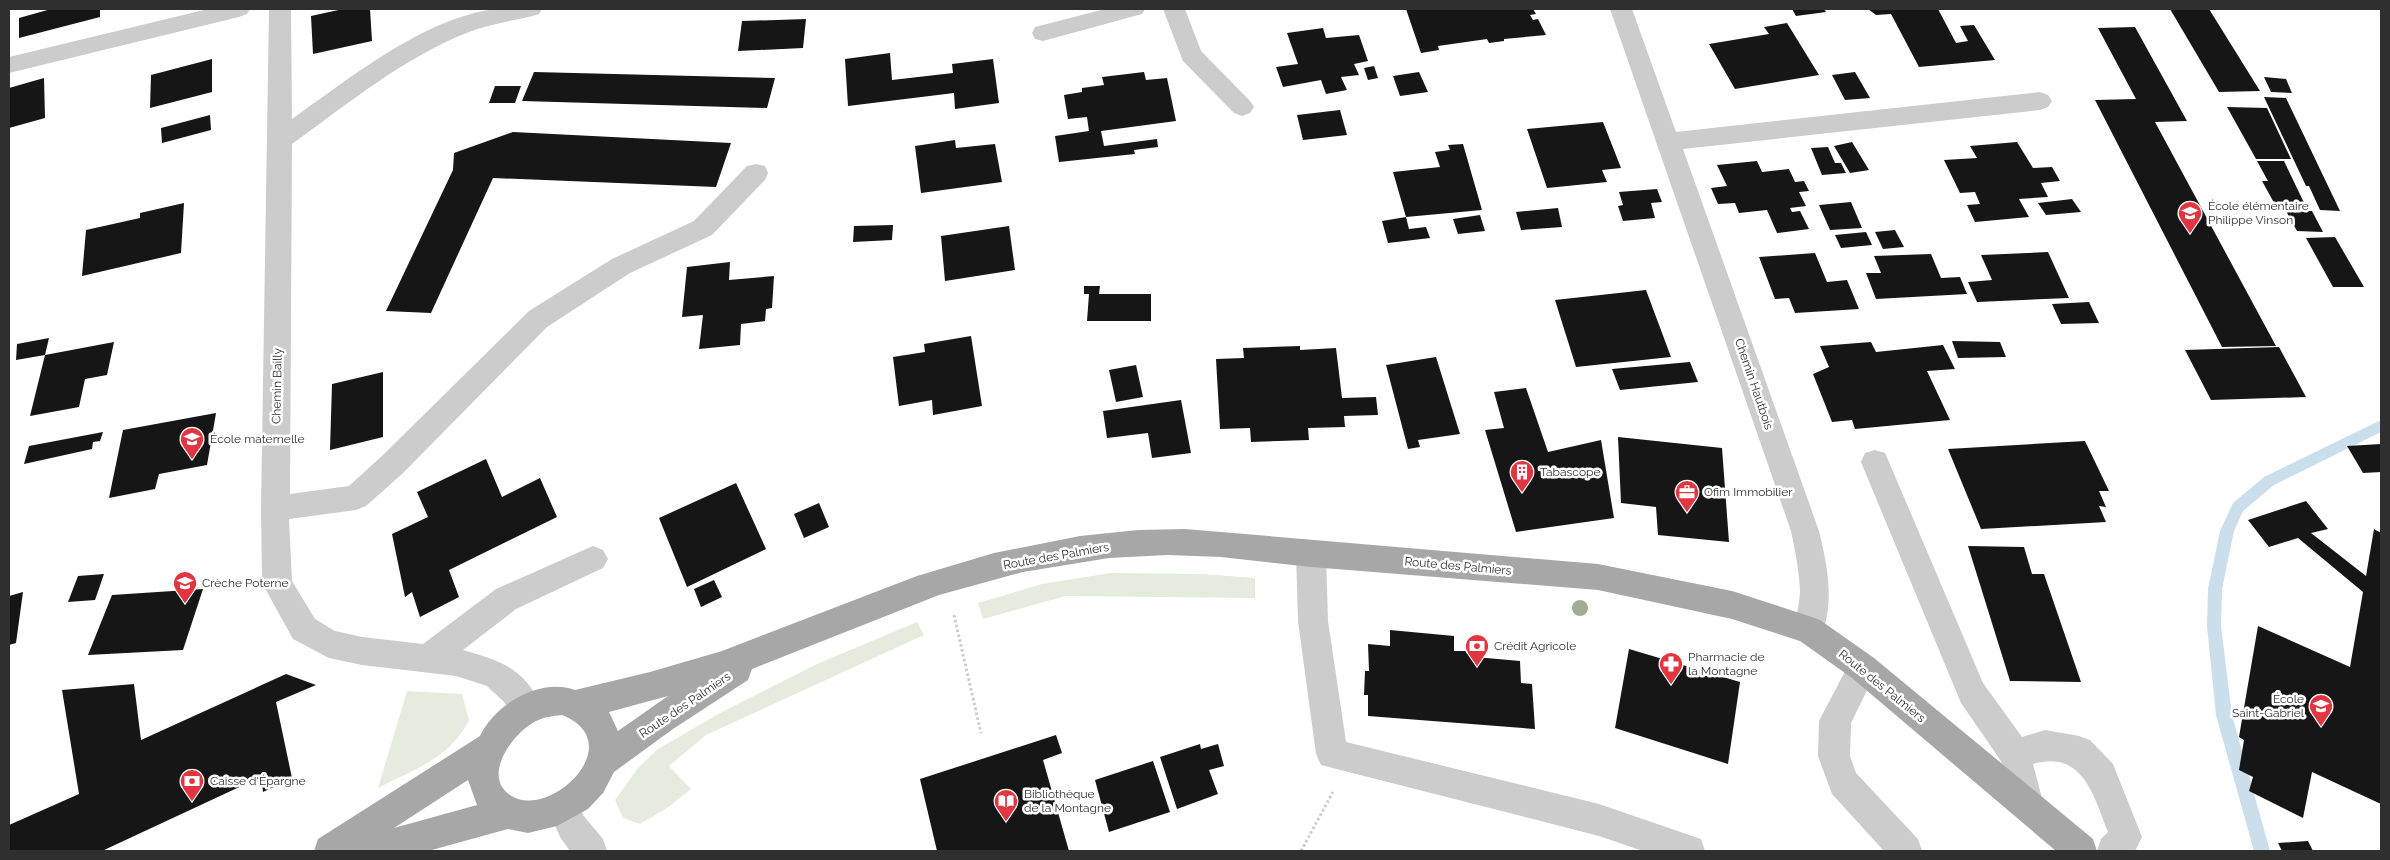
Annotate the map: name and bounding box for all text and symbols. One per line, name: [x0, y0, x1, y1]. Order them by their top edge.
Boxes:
place label: École élémentaire Philippe Vinson: [2208, 199, 2309, 227]
school or university icon: École élémentaire Philippe Vinson: [2177, 200, 2203, 234]
street label: Chemin Hautbois: [1732, 337, 1776, 432]
street label: Chemin Bailly: [269, 347, 285, 424]
school or university icon: École maternelle: [179, 426, 205, 460]
place label: École maternelle: [210, 432, 304, 446]
building icon: Tabascope: [1509, 459, 1535, 493]
place label: Tabascope: [1540, 465, 1600, 479]
office icon: Ofim Immobilier: [1674, 479, 1700, 513]
place label: Ofim Immobilier: [1704, 485, 1793, 499]
street label: Route des Palmiers: [1002, 540, 1110, 572]
street label: Route des Palmiers: [1404, 554, 1512, 578]
school or university icon: Crèche Poterne: [172, 570, 198, 604]
place label: Crèche Poterne: [202, 576, 289, 590]
bank icon: Crédit Agricole: [1464, 633, 1490, 667]
place label: Crédit Agricole: [1494, 639, 1576, 653]
street label: Route des Palmiers: [1836, 647, 1928, 725]
place label: Pharmacie de la Montagne: [1688, 650, 1765, 678]
pharmacy icon: Pharmacie de la Montagne: [1658, 651, 1684, 685]
street label: Route des Palmiers: [637, 669, 734, 741]
place label: École Saint-Gabriel: [2232, 692, 2305, 720]
school or university icon: École Saint-Gabriel: [2308, 693, 2334, 727]
bank icon: Caisse d'Épargne: [179, 768, 205, 802]
place label: Caisse d'Épargne: [210, 774, 306, 788]
place label: Bibliothèque de la Montagne: [1024, 787, 1111, 815]
library icon: Bibliothèque de la Montagne: [993, 788, 1019, 822]

